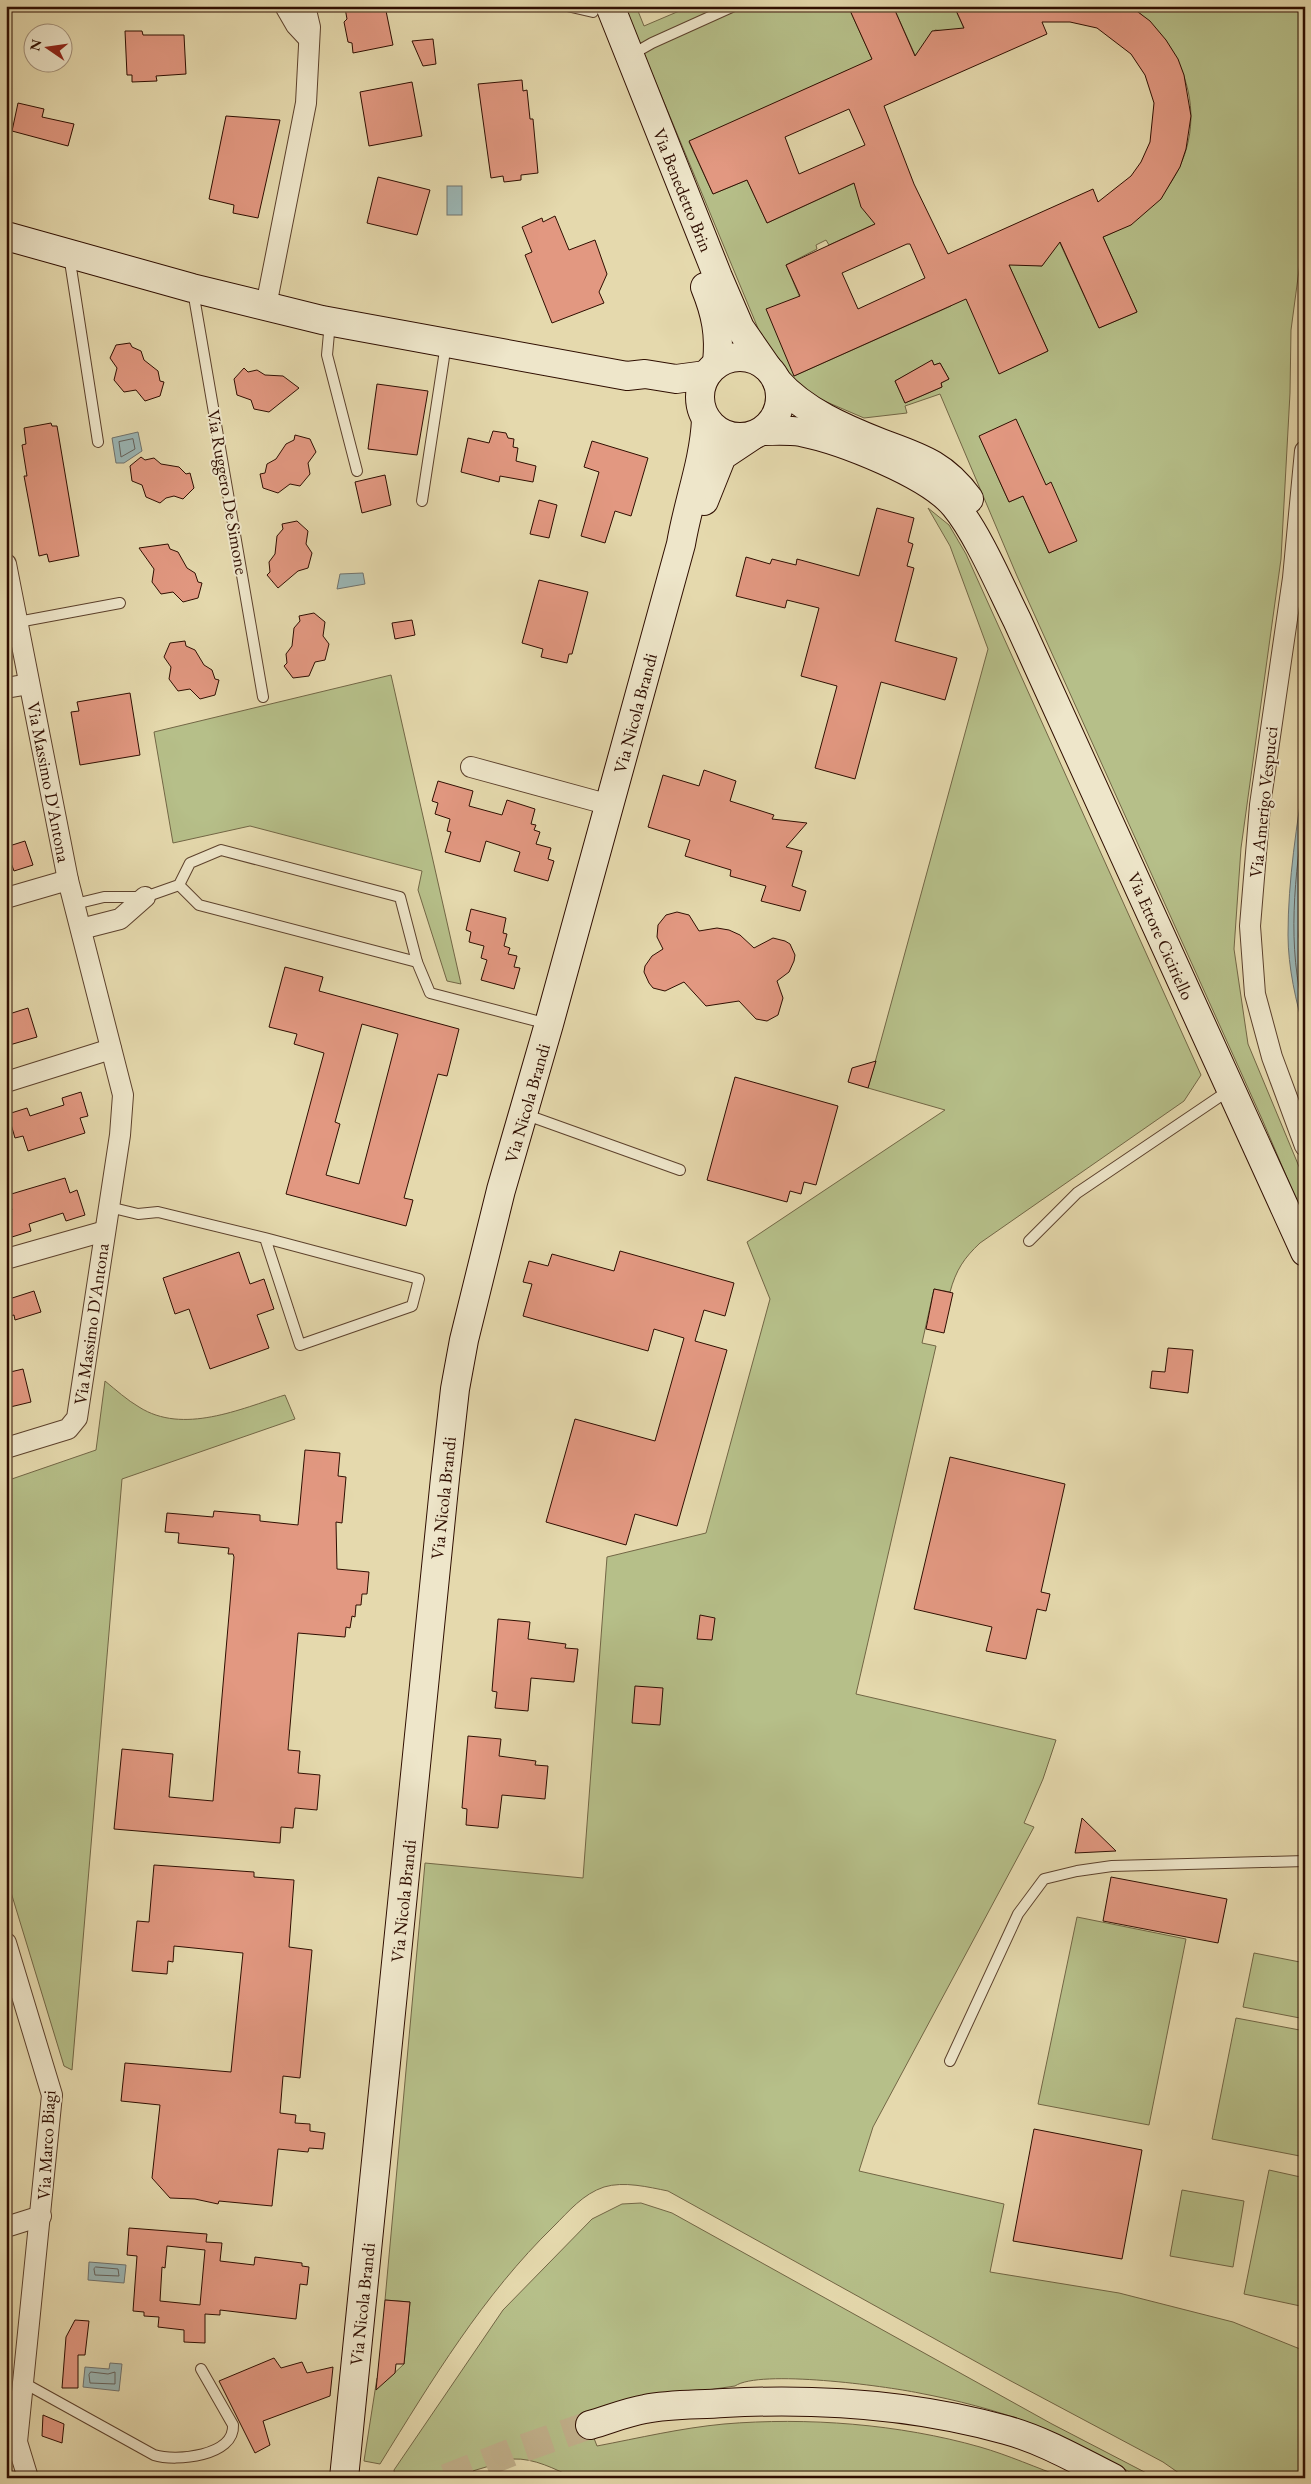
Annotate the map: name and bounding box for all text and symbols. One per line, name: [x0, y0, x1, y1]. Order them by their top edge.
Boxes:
north arrow: [22, 22, 72, 72]
text: N: [25, 37, 46, 53]
street label: Via Benedetto Brin: [648, 125, 718, 256]
street label: Via Ruggero De Simone: [202, 408, 254, 576]
street label: Via Nicola Brandi: [608, 650, 662, 775]
street label: Via Massimo D'Antona: [22, 700, 76, 865]
street label: Via Amerigo Vespucci: [1244, 725, 1282, 879]
street label: Via Ettore Ciciriello: [1123, 869, 1200, 1004]
street label: Via Nicola Brandi: [499, 1040, 555, 1165]
street label: Via Massimo D'Antona: [68, 1241, 114, 1406]
street label: Via Nicola Brandi: [425, 1435, 461, 1560]
street label: Via Nicola Brandi: [385, 1838, 421, 1963]
street label: Via Marco Biagi: [32, 2089, 60, 2200]
street label: Via Nicola Brandi: [344, 2241, 380, 2366]

